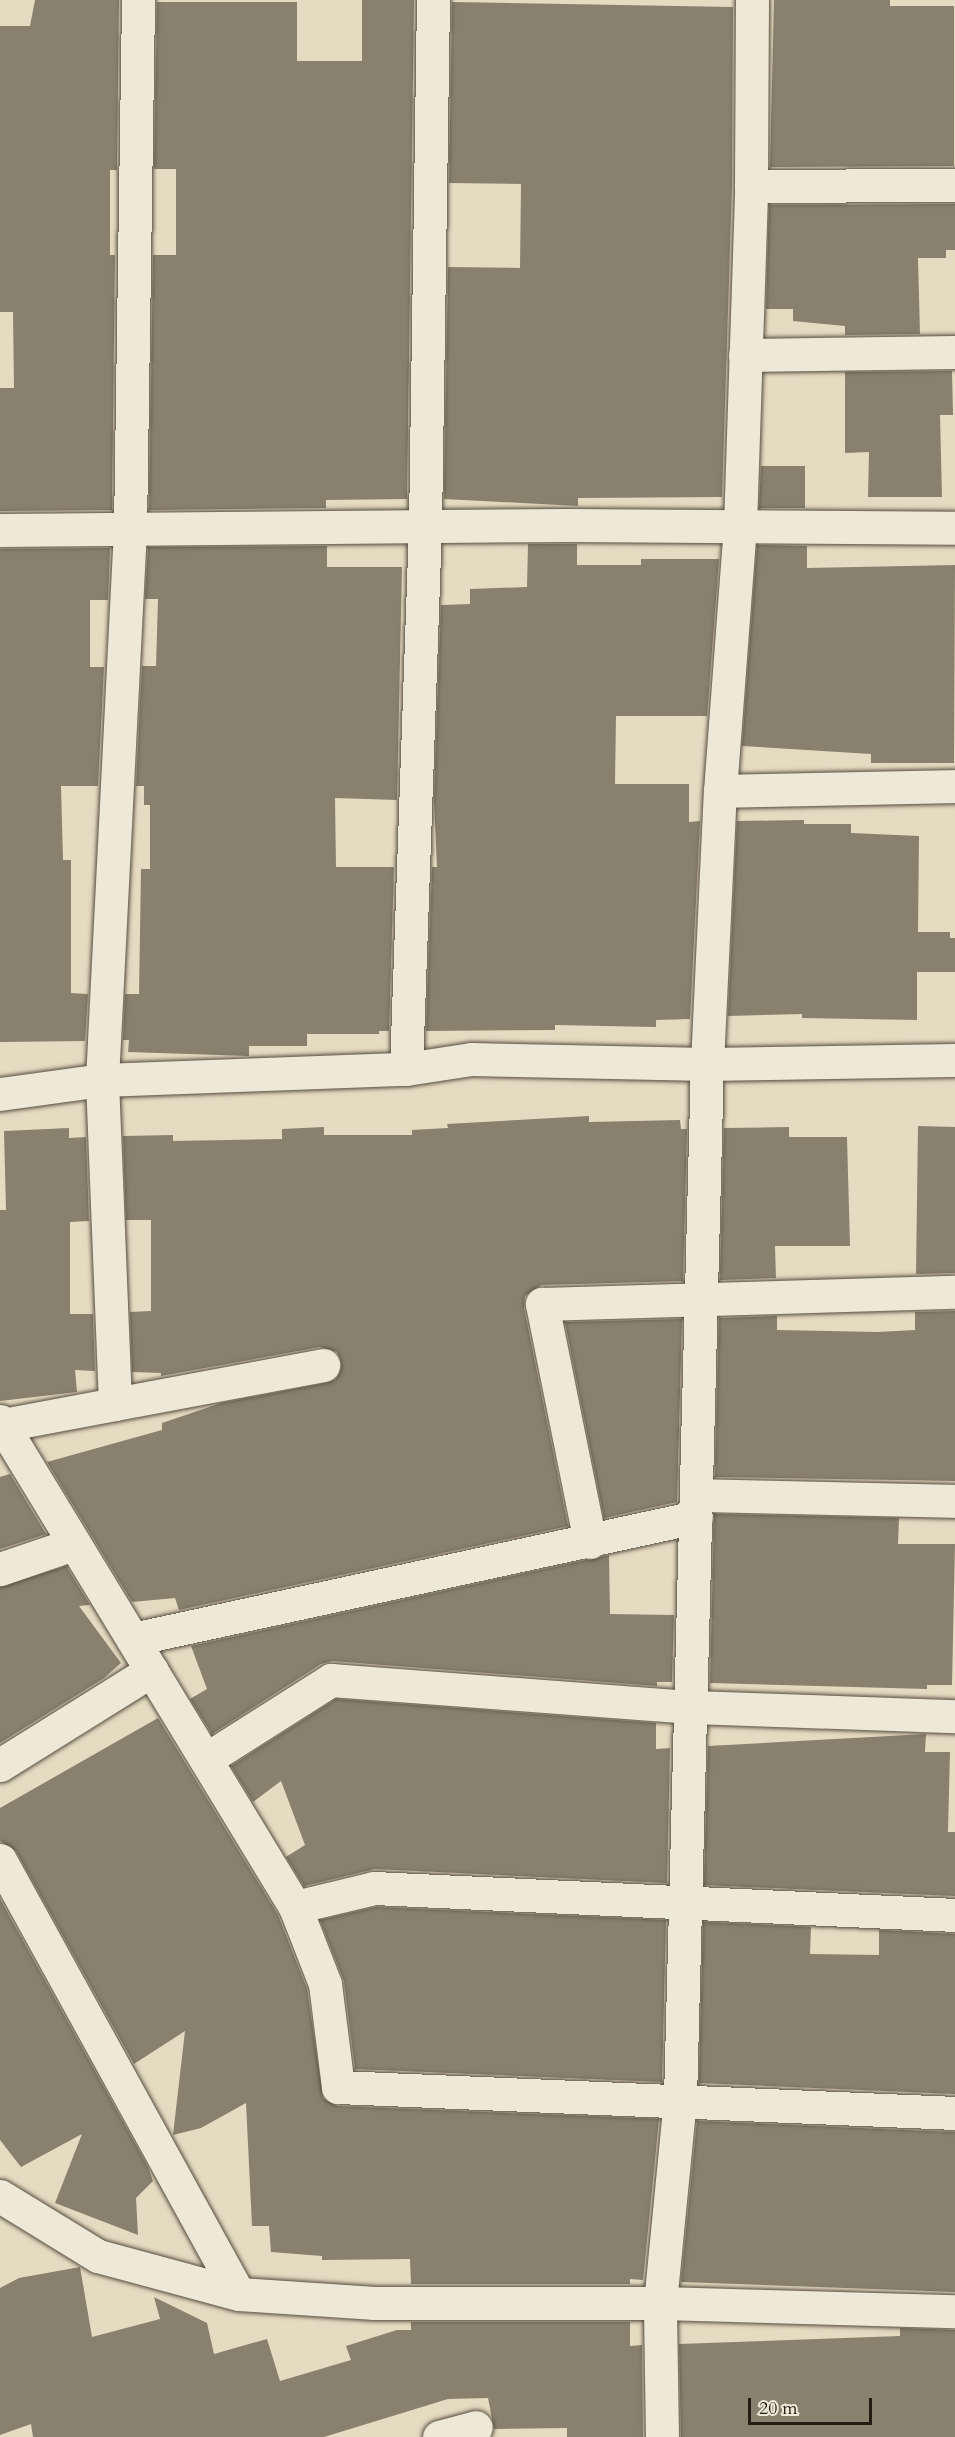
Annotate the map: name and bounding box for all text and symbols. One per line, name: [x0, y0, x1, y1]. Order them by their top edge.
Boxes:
scale bar: [751, 2386, 876, 2424]
text: 20 m: [759, 2396, 798, 2421]

